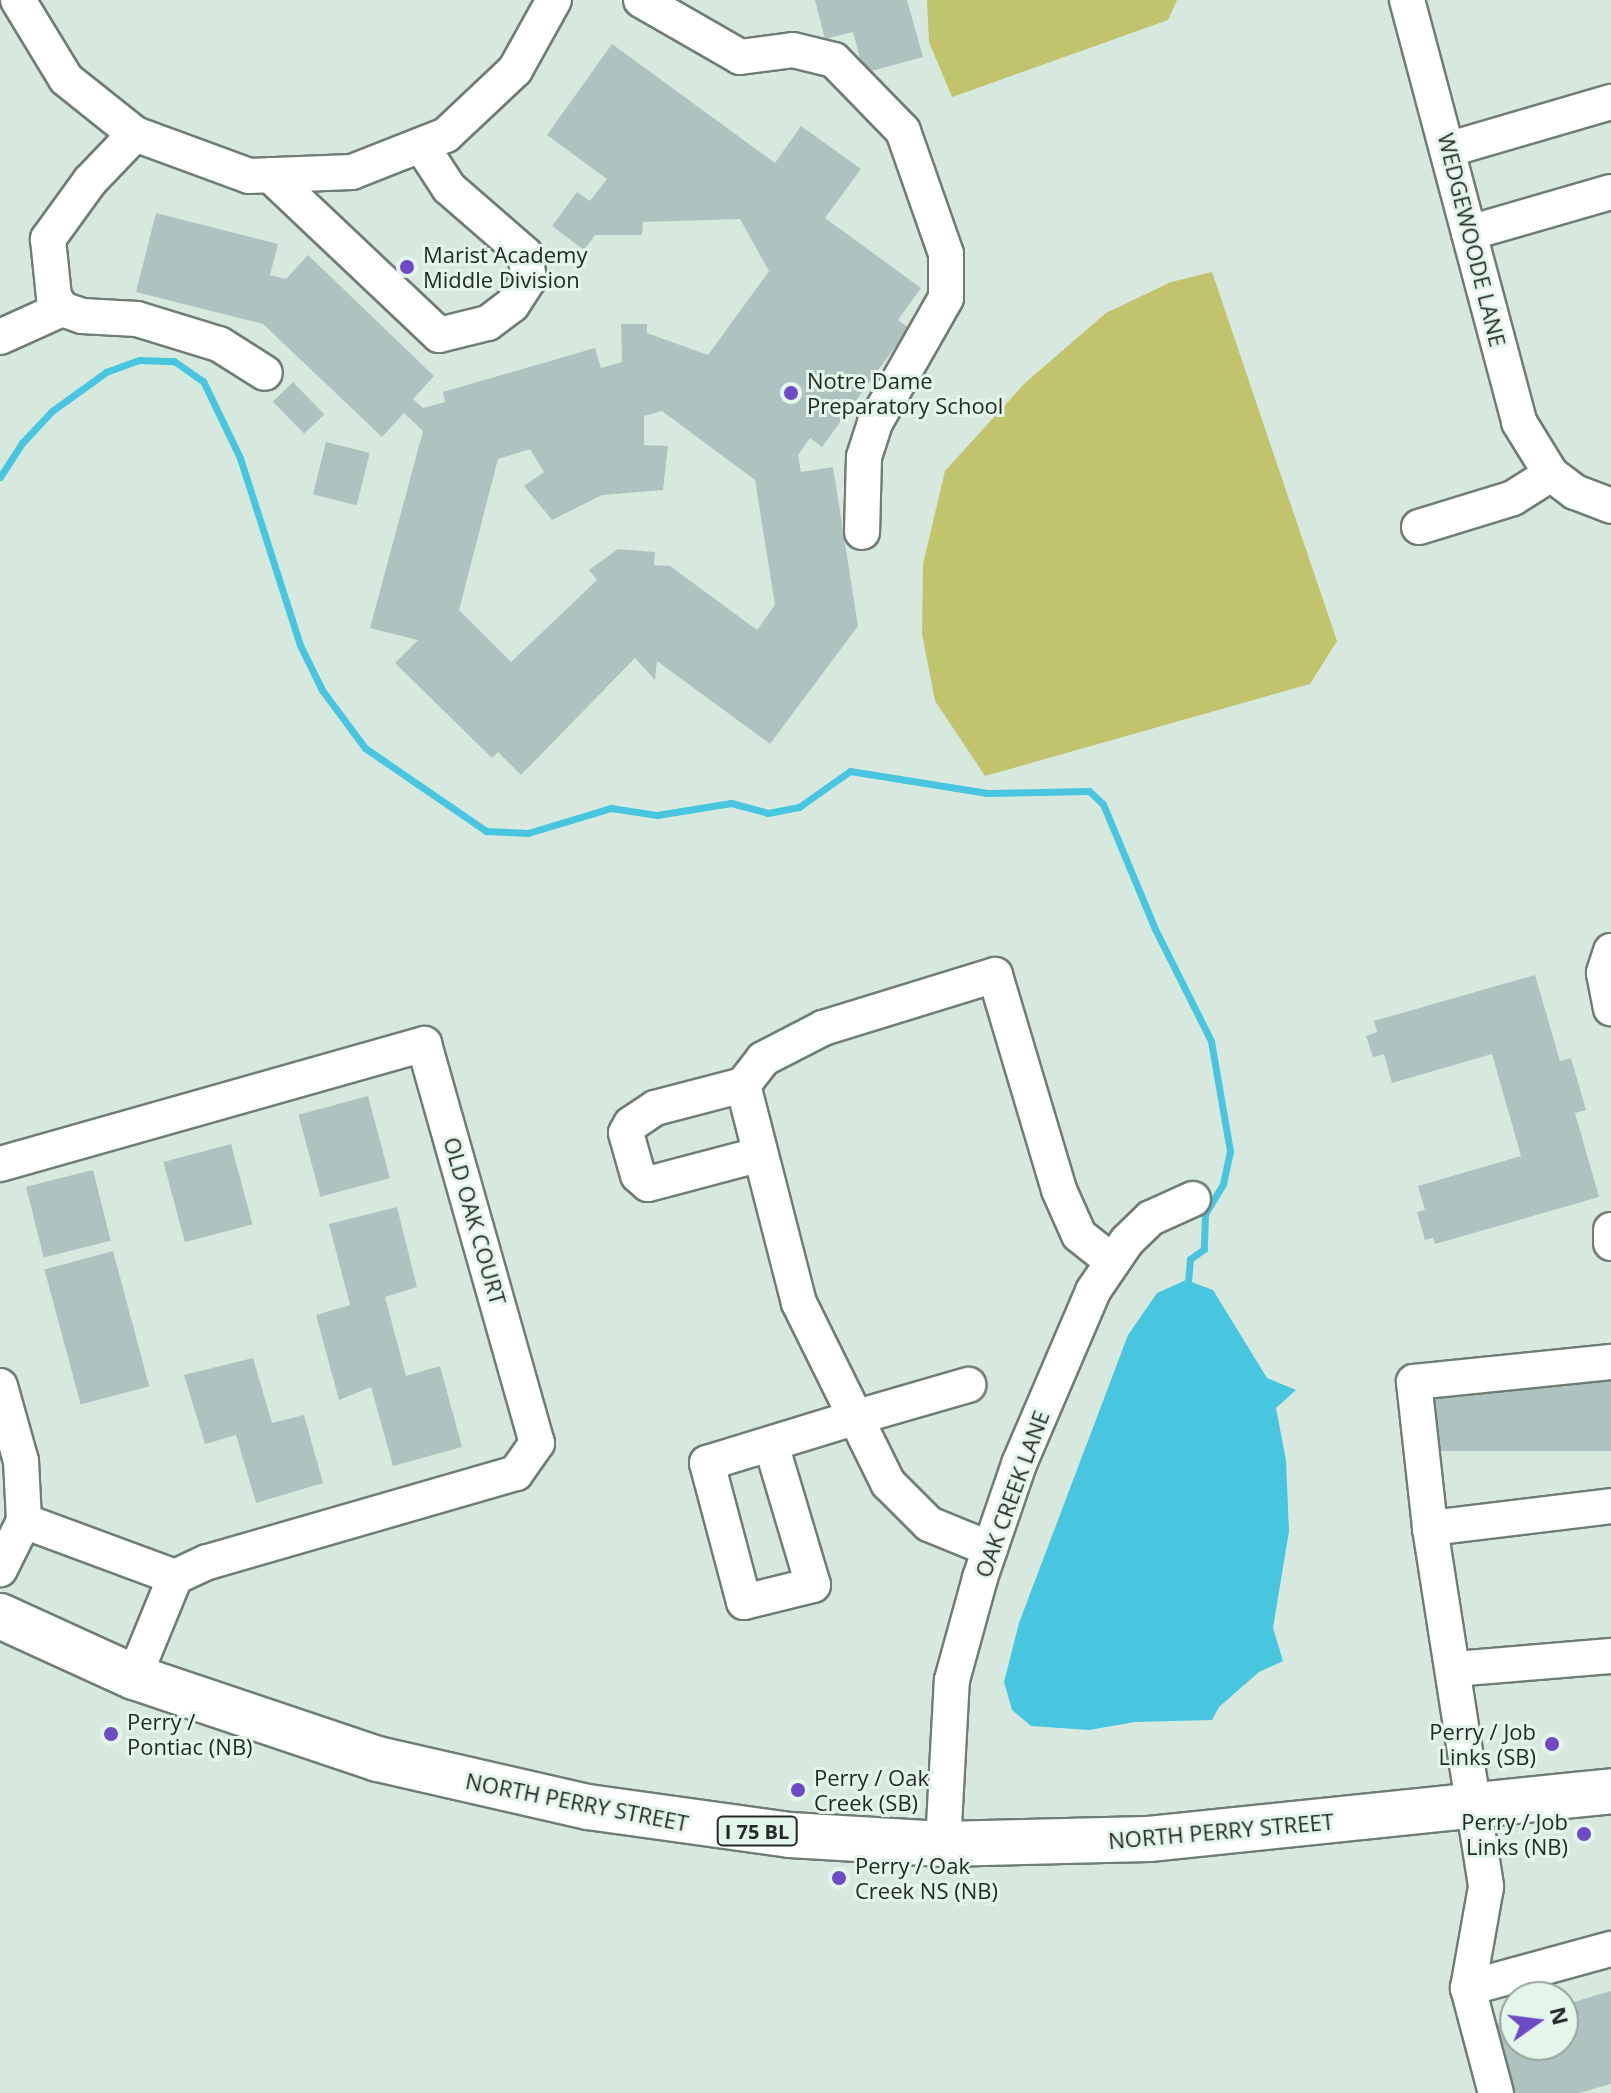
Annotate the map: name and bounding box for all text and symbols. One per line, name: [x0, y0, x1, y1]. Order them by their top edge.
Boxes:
street label: WEDGEWOODE LANE: [1433, 130, 1511, 350]
place label: Marist Academy Middle Division: [423, 241, 587, 292]
marker: Marist Academy Middle Division: [398, 258, 416, 276]
place label: Notre Dame Preparatory School: [807, 367, 1003, 418]
marker: Notre Dame Preparatory School: [782, 384, 800, 402]
street label: OLD OAK COURT: [438, 1134, 512, 1308]
street label: OAK CREEK LANE: [970, 1407, 1054, 1581]
place label: Perry / Pontiac (NB): [127, 1708, 253, 1760]
place label: Perry / Job Links (SB): [1429, 1718, 1536, 1770]
marker: Perry / Pontiac (NB): [102, 1725, 120, 1743]
marker: Perry / Job Links (SB): [1543, 1735, 1561, 1753]
place label: Perry / Oak Creek (SB): [814, 1764, 929, 1816]
street label: NORTH PERRY STREET: [463, 1767, 691, 1837]
marker: Perry / Oak Creek (SB): [789, 1781, 807, 1799]
street label: NORTH PERRY STREET: [1107, 1808, 1335, 1854]
place label: Perry / Job Links (NB): [1461, 1808, 1568, 1860]
road number: I 75 BL: [715, 1815, 799, 1847]
marker: Perry / Job Links (NB): [1575, 1825, 1593, 1843]
place label: Perry / Oak Creek NS (NB): [855, 1852, 998, 1904]
marker: Perry / Oak Creek NS (NB): [830, 1869, 848, 1887]
north arrow: [1499, 1981, 1579, 2061]
text: N: [1544, 2003, 1577, 2028]

